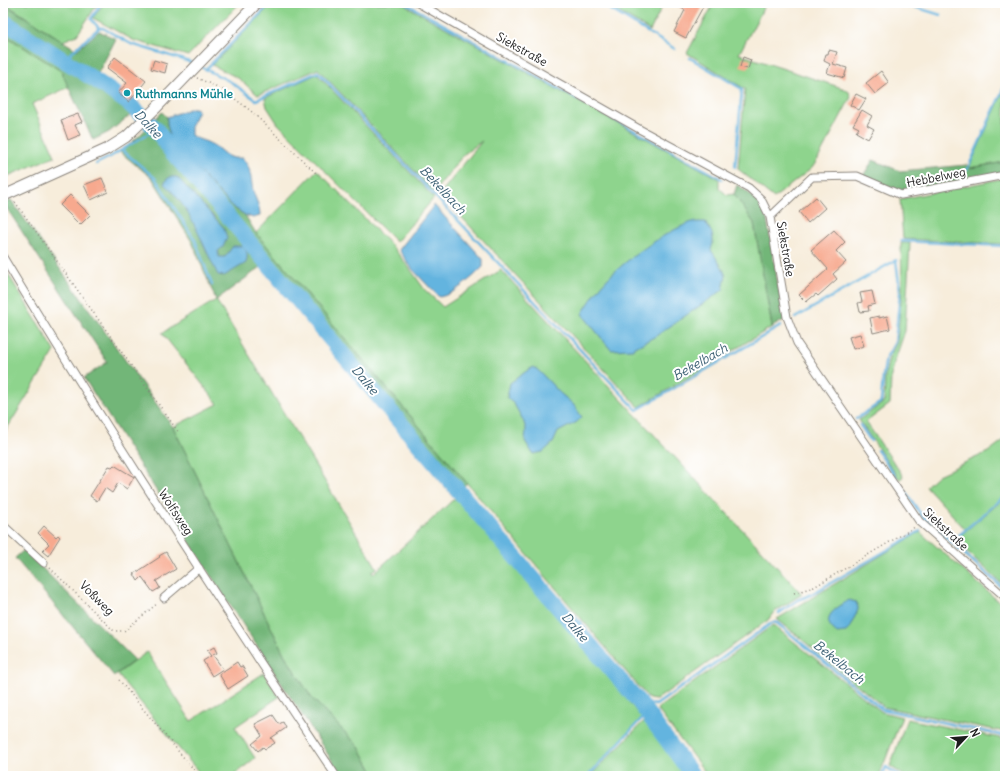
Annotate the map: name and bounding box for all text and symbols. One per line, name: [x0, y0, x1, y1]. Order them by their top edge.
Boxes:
street label: Siekstraße: [494, 29, 550, 69]
place label: Ruthmanns Mühle: [135, 86, 233, 101]
marker: Ruthmanns Mühle: [122, 88, 132, 98]
water label: Dalke: [130, 106, 166, 143]
water label: Bekelbach: [416, 162, 470, 218]
street label: Hebbelweg: [905, 164, 967, 190]
street label: Siekstraße: [774, 220, 798, 278]
water label: Bekelbach: [669, 339, 731, 385]
water label: Dalke: [348, 362, 383, 399]
street label: Wolfsweg: [156, 486, 196, 538]
street label: Siekstraße: [920, 504, 972, 554]
street label: Voßweg: [77, 578, 117, 618]
water label: Dalke: [558, 609, 593, 646]
water label: Bekelbach: [810, 636, 868, 688]
north arrow: [946, 717, 986, 757]
text: N: [967, 726, 983, 739]

